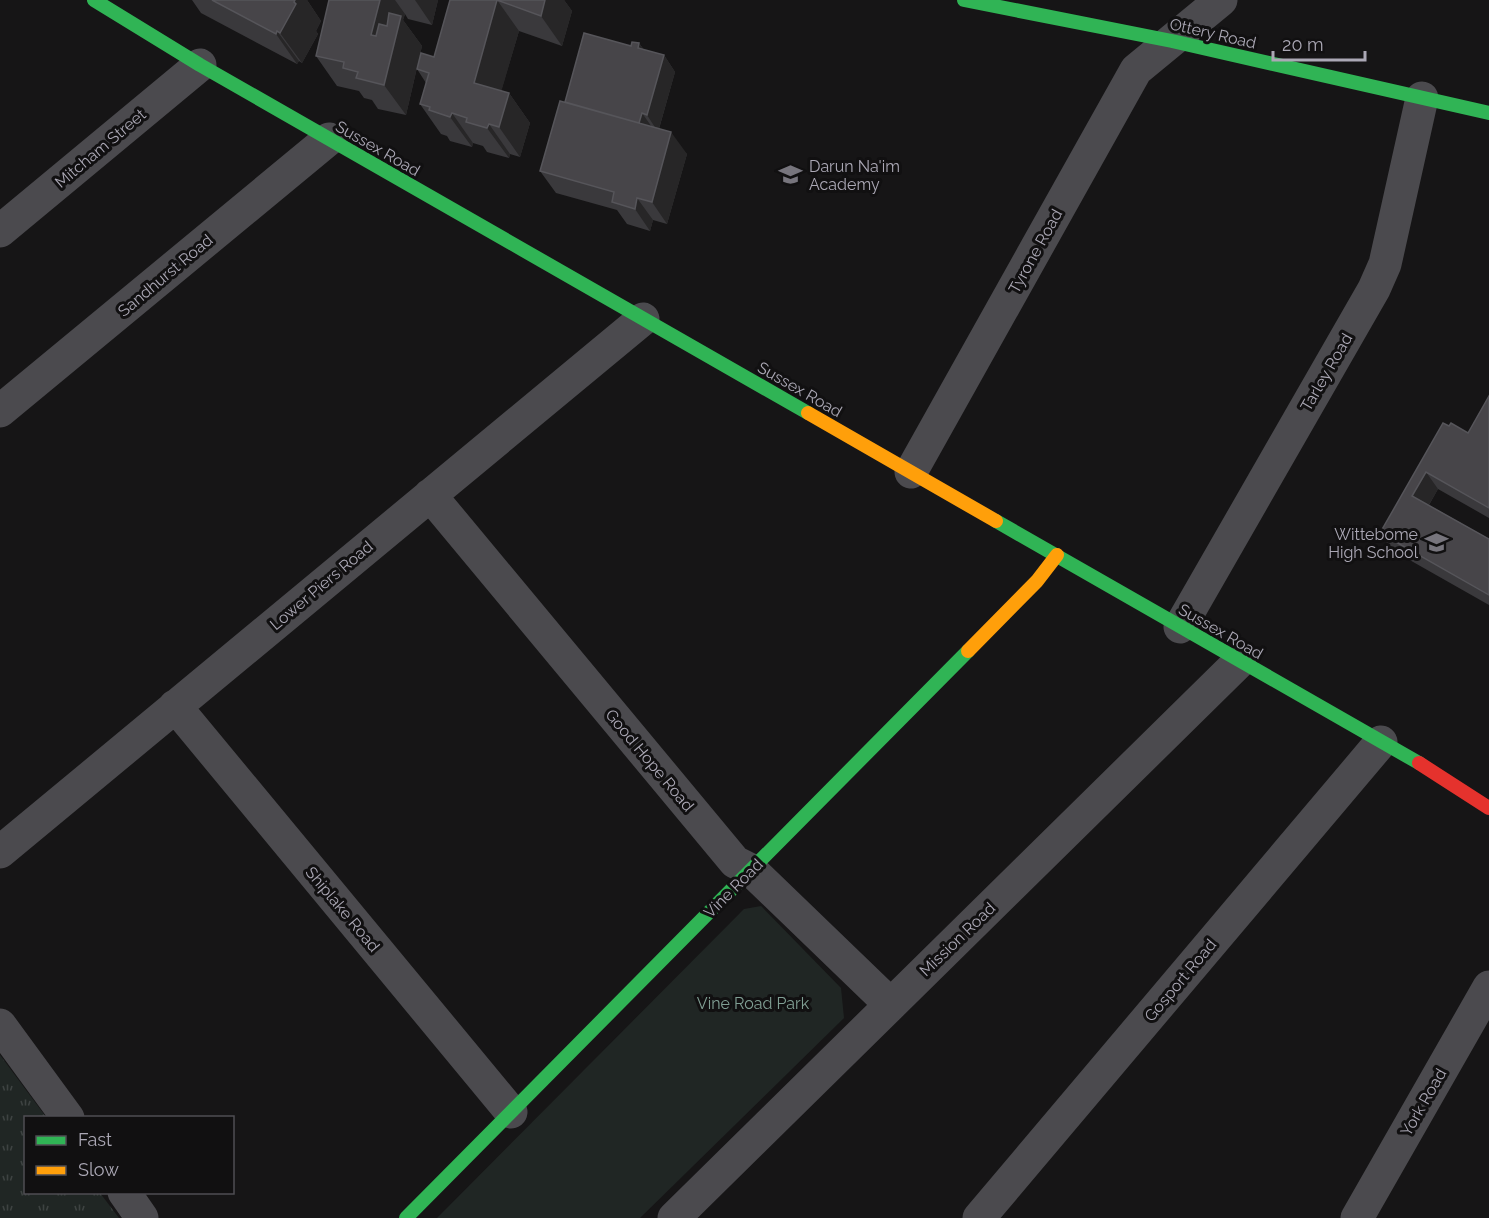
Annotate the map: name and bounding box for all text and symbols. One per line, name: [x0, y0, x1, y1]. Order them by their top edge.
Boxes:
street label: Ottery Road: [1168, 14, 1258, 53]
scale bar: [1273, 24, 1364, 62]
text: 20 m: [1282, 34, 1324, 55]
street label: Mitcham Street: [51, 104, 150, 192]
street label: Sussex Road: [332, 117, 423, 180]
place label: Darun Na'im Academy: [809, 157, 900, 194]
school or university icon: Darun Na'im Academy: [778, 162, 804, 188]
street label: Tyrone Road: [1005, 206, 1066, 297]
street label: Sandhurst Road: [114, 230, 217, 320]
street label: Tarley Road: [1297, 330, 1356, 415]
street label: Sussex Road: [754, 358, 845, 421]
place label: Wittebome High School: [1328, 525, 1419, 562]
school or university icon: Wittebome High School: [1423, 530, 1449, 556]
street label: Lower Piers Road: [266, 537, 377, 634]
street label: Sussex Road: [1175, 600, 1266, 663]
street label: Good Hope Road: [601, 705, 698, 815]
street label: Vine Road: [700, 855, 767, 922]
street label: Shiplake Road: [301, 863, 384, 956]
street label: Mission Road: [916, 899, 999, 980]
street label: Gosport Road: [1140, 935, 1220, 1025]
park label: Vine Road Park: [697, 994, 810, 1013]
street label: York Road: [1396, 1065, 1450, 1139]
legend: [24, 1116, 234, 1194]
text: Fast: [78, 1129, 112, 1150]
text: Slow: [78, 1159, 119, 1180]

